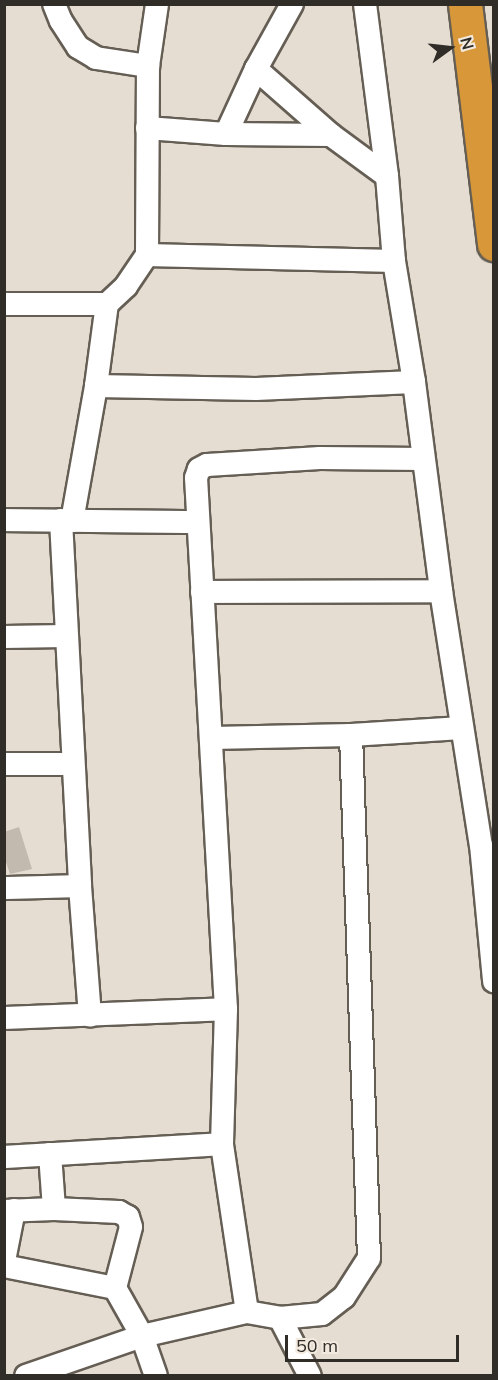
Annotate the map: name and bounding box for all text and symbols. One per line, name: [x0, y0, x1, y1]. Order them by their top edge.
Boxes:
north arrow: [420, 18, 480, 78]
text: N: [456, 35, 479, 52]
scale bar: [288, 1323, 462, 1361]
text: 50 m: [296, 1334, 338, 1357]

